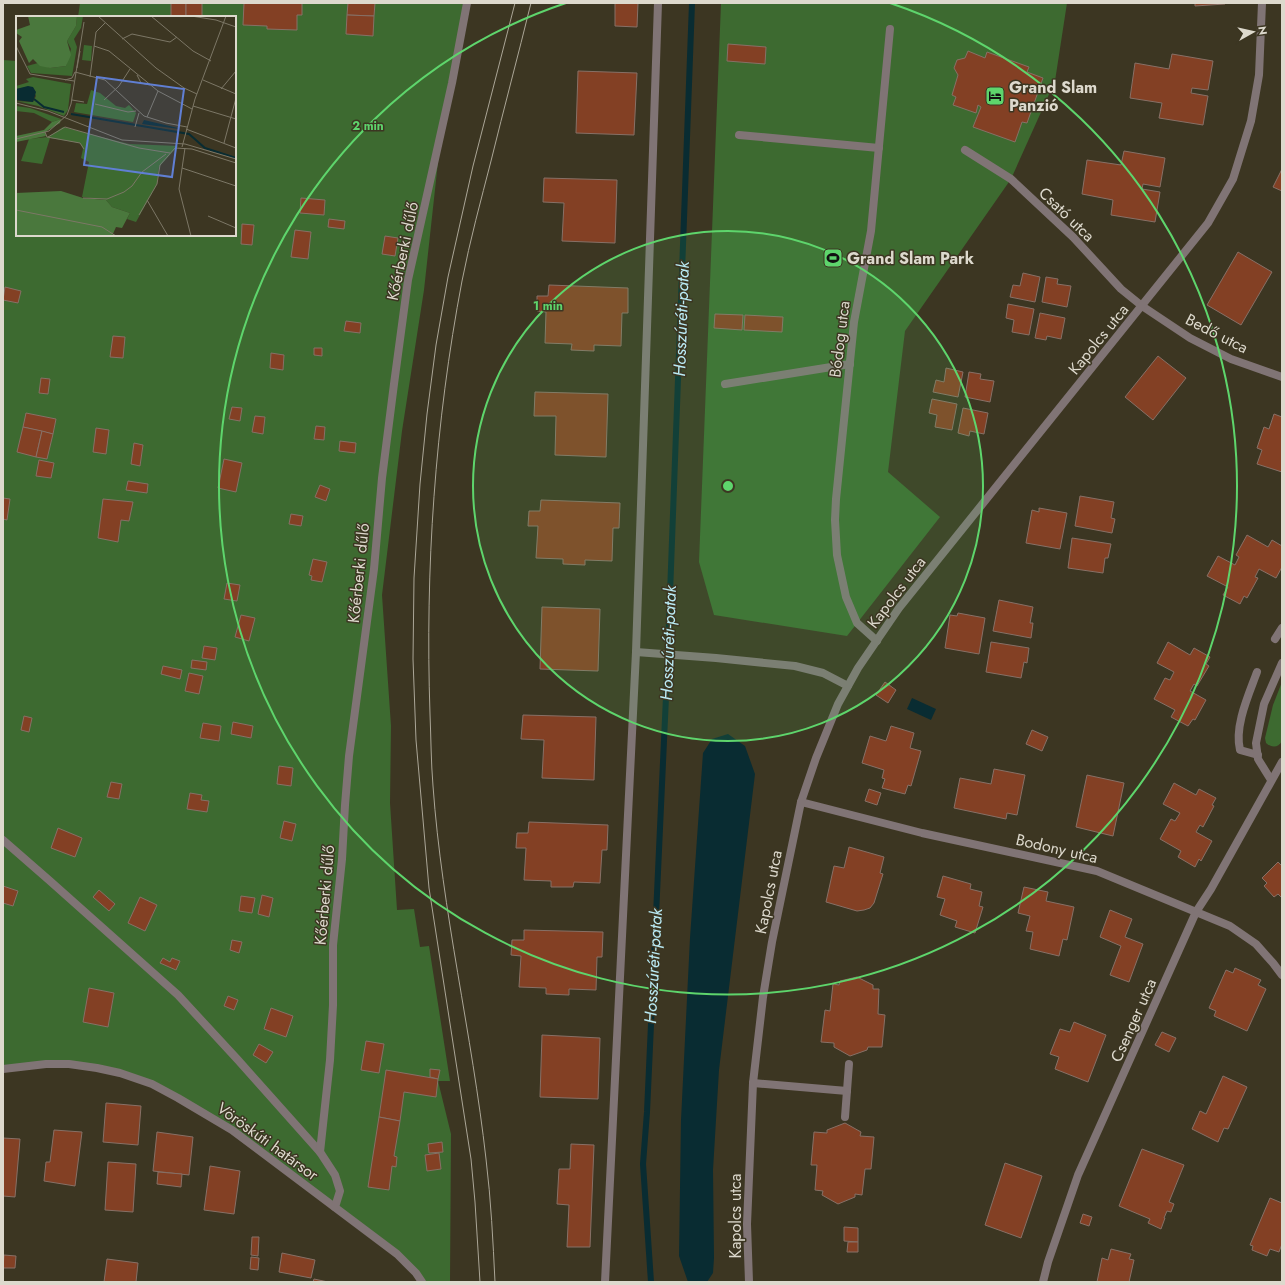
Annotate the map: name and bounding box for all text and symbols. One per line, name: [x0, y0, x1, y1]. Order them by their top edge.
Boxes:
north arrow: [1233, 12, 1273, 52]
inset map: [16, 16, 236, 236]
text: N: [1254, 25, 1271, 36]
place label: Grand Slam Panzió: [1009, 76, 1097, 117]
hotel icon: Grand Slam Panzió: [984, 85, 1006, 107]
text: 2 min: [352, 117, 384, 135]
street label: Csató utca: [1033, 182, 1100, 247]
street label: Kőérberki dűlő: [381, 199, 424, 303]
sports icon: Grand Slam Park: [822, 247, 844, 269]
place label: Grand Slam Park: [847, 247, 975, 270]
water label: Hosszúréti-patak: [667, 260, 695, 377]
text: 1 min: [533, 297, 563, 315]
street label: Bódog utca: [823, 299, 856, 379]
street label: Kapolcs utca: [1063, 299, 1134, 379]
street label: Bedő utca: [1182, 308, 1252, 359]
centre of rings: [721, 479, 735, 493]
street label: Kőérberki dűlő: [342, 522, 375, 624]
street label: Kapolcs utca: [862, 552, 931, 633]
water label: Hosszúréti-patak: [654, 584, 682, 701]
street label: Bodony utca: [1014, 828, 1100, 869]
street label: Kőérberki dűlő: [309, 844, 340, 946]
street label: Kapolcs utca: [749, 848, 788, 936]
water label: Hosszúréti-patak: [638, 907, 668, 1024]
street label: Csenger utca: [1105, 975, 1162, 1066]
street label: Vöröskúti határsor: [212, 1097, 324, 1186]
street label: Kapolcs utca: [724, 1174, 747, 1258]

